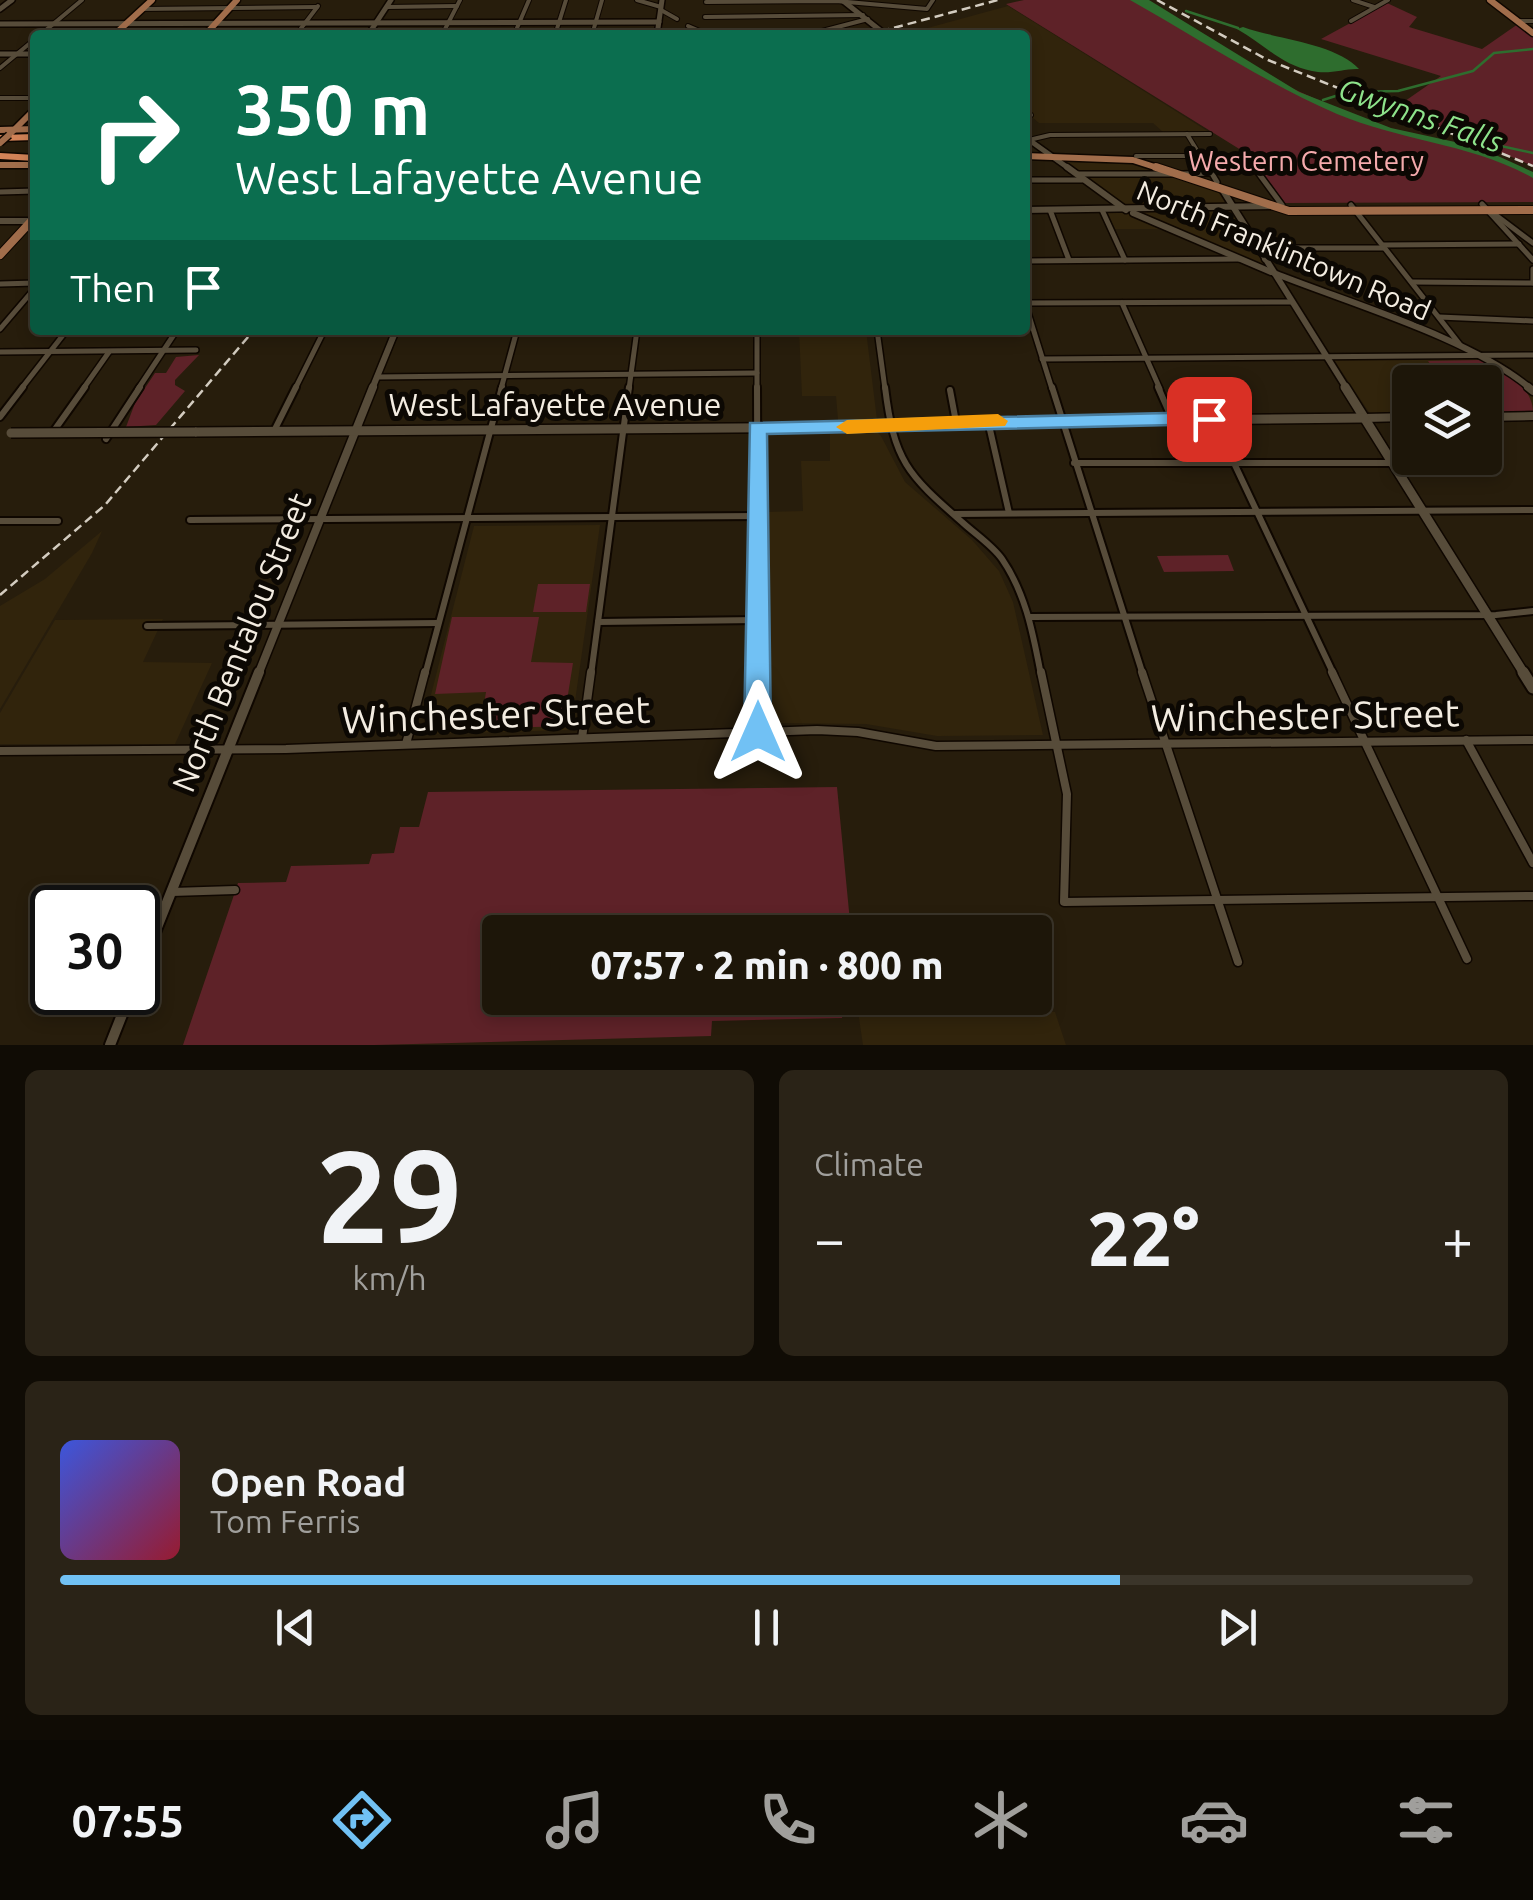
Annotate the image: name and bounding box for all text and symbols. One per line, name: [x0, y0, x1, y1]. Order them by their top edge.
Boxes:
icon: right: [70, 70, 200, 200]
text: 350 m: [235, 70, 430, 148]
water label: Gwynns Falls: [1334, 71, 1508, 159]
park label: Western Cemetery: [1188, 145, 1424, 176]
text: West Lafayette Avenue: [235, 152, 703, 203]
street label: North Franklintown Road: [1133, 174, 1435, 326]
icon: arrive: [176, 260, 231, 315]
text: Then: [70, 267, 156, 309]
map controls: [1392, 365, 1502, 475]
button: layers: [1392, 365, 1502, 475]
pin: [1167, 377, 1252, 462]
street label: West Lafayette Avenue: [389, 386, 721, 422]
icon: arrive: [1182, 392, 1237, 447]
street label: North Bentalou Street: [165, 487, 318, 797]
position arrow: [706, 680, 810, 784]
street label: Winchester Street: [341, 688, 651, 740]
street label: Winchester Street: [1150, 691, 1460, 739]
speed limit sign: 30: [30, 885, 160, 1015]
text: 07:57 · 2 min · 800 m: [590, 944, 944, 986]
text: 29: [316, 1122, 463, 1268]
text: Climate: [814, 1146, 924, 1182]
text: 22°: [1088, 1196, 1199, 1280]
text: −: [814, 1208, 845, 1269]
text: +: [1442, 1208, 1473, 1269]
text: km/h: [353, 1260, 426, 1296]
text: Open Road: [210, 1461, 406, 1503]
text: Tom Ferris: [210, 1503, 360, 1539]
icon: previous: [268, 1600, 323, 1655]
icon: pause: [739, 1600, 794, 1655]
icon: next: [1210, 1600, 1265, 1655]
icon: directions: [327, 1785, 397, 1855]
icon: music: [540, 1785, 610, 1855]
icon: phone: [753, 1785, 823, 1855]
icon: climate: [966, 1785, 1036, 1855]
icon: car: [1179, 1785, 1249, 1855]
icon: filters: [1391, 1785, 1461, 1855]
text: 07:55: [71, 1795, 184, 1846]

